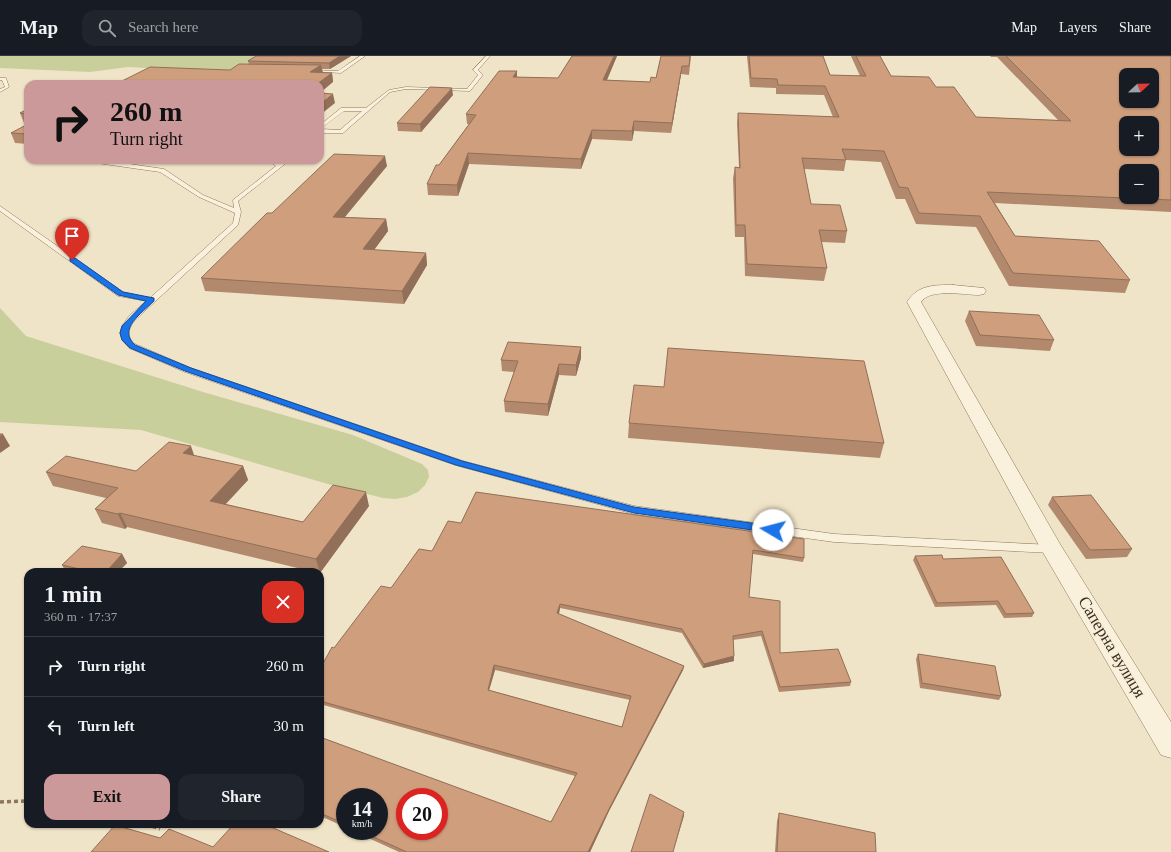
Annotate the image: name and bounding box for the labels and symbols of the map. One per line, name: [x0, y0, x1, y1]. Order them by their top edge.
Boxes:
north arrow: [1119, 68, 1159, 108]
pin: [55, 219, 89, 260]
position arrow: [752, 509, 794, 551]
street label: Саперна вулиця: [1074, 593, 1150, 701]
speed limit sign: 20: [396, 788, 448, 840]

